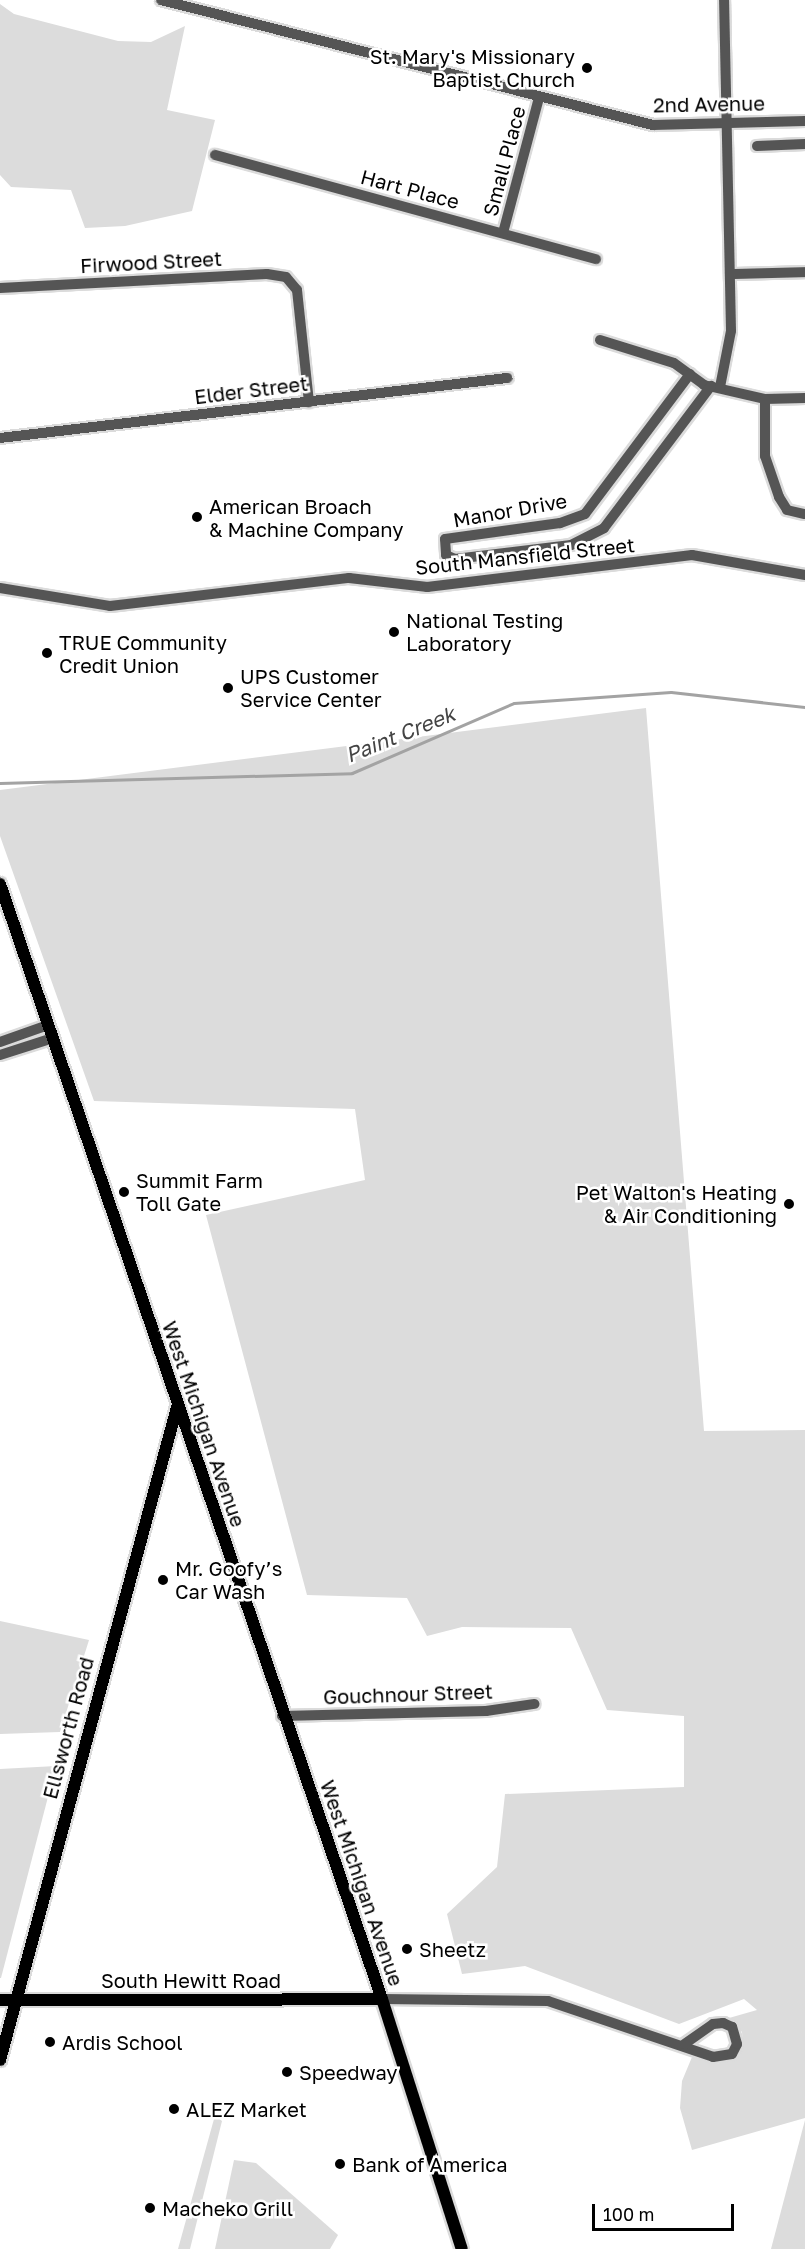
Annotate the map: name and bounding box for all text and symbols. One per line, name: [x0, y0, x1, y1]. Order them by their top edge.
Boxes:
place label: St. Mary's Missionary Baptist Church: [370, 45, 575, 92]
marker: St. Mary's Missionary Baptist Church: [580, 61, 594, 75]
street label: 2nd Avenue: [653, 91, 765, 117]
street label: Small Place: [478, 103, 530, 219]
street label: Hart Place: [358, 164, 462, 214]
street label: Firwood Street: [79, 246, 223, 278]
street label: Elder Street: [193, 371, 309, 409]
street label: Manor Drive: [451, 488, 569, 532]
place label: American Broach & Machine Company: [209, 494, 403, 541]
marker: American Broach & Machine Company: [190, 510, 204, 524]
street label: South Mansfield Street: [414, 533, 636, 579]
place label: National Testing Laboratory: [406, 608, 563, 655]
marker: National Testing Laboratory: [387, 625, 401, 639]
place label: TRUE Community Credit Union: [59, 630, 227, 677]
marker: TRUE Community Credit Union: [40, 646, 54, 660]
place label: UPS Customer Service Center: [240, 664, 382, 711]
marker: UPS Customer Service Center: [221, 681, 235, 695]
water label: Paint Creek: [342, 701, 458, 767]
place label: Summit Farm Toll Gate: [136, 1168, 263, 1215]
place label: Pet Walton's Heating & Air Conditioning: [576, 1180, 777, 1227]
marker: Summit Farm Toll Gate: [117, 1185, 131, 1199]
marker: Pet Walton's Heating & Air Conditioning: [782, 1197, 796, 1211]
street label: West Michigan Avenue: [157, 1318, 251, 1530]
place label: Mr. Goofy’s Car Wash: [175, 1556, 282, 1603]
marker: Mr. Goofy’s Car Wash: [156, 1573, 170, 1587]
street label: Ellsworth Road: [38, 1654, 98, 1802]
street label: Gouchnour Street: [323, 1679, 493, 1709]
street label: West Michigan Avenue: [315, 1777, 409, 1989]
place label: Sheetz: [419, 1937, 486, 1961]
marker: Sheetz: [400, 1942, 414, 1956]
street label: South Hewitt Road: [101, 1968, 281, 1992]
place label: Ardis School: [62, 2030, 183, 2054]
marker: Ardis School: [43, 2035, 57, 2049]
place label: Speedway: [299, 2060, 397, 2084]
marker: Speedway: [280, 2065, 294, 2079]
place label: ALEZ Market: [186, 2097, 307, 2121]
marker: ALEZ Market: [167, 2102, 181, 2116]
place label: Bank of America: [352, 2152, 507, 2176]
marker: Bank of America: [333, 2157, 347, 2171]
scale bar: [595, 2192, 738, 2230]
place label: Macheko Grill: [162, 2196, 293, 2220]
marker: Macheko Grill: [143, 2201, 157, 2215]
text: 100 m: [603, 2203, 654, 2225]

